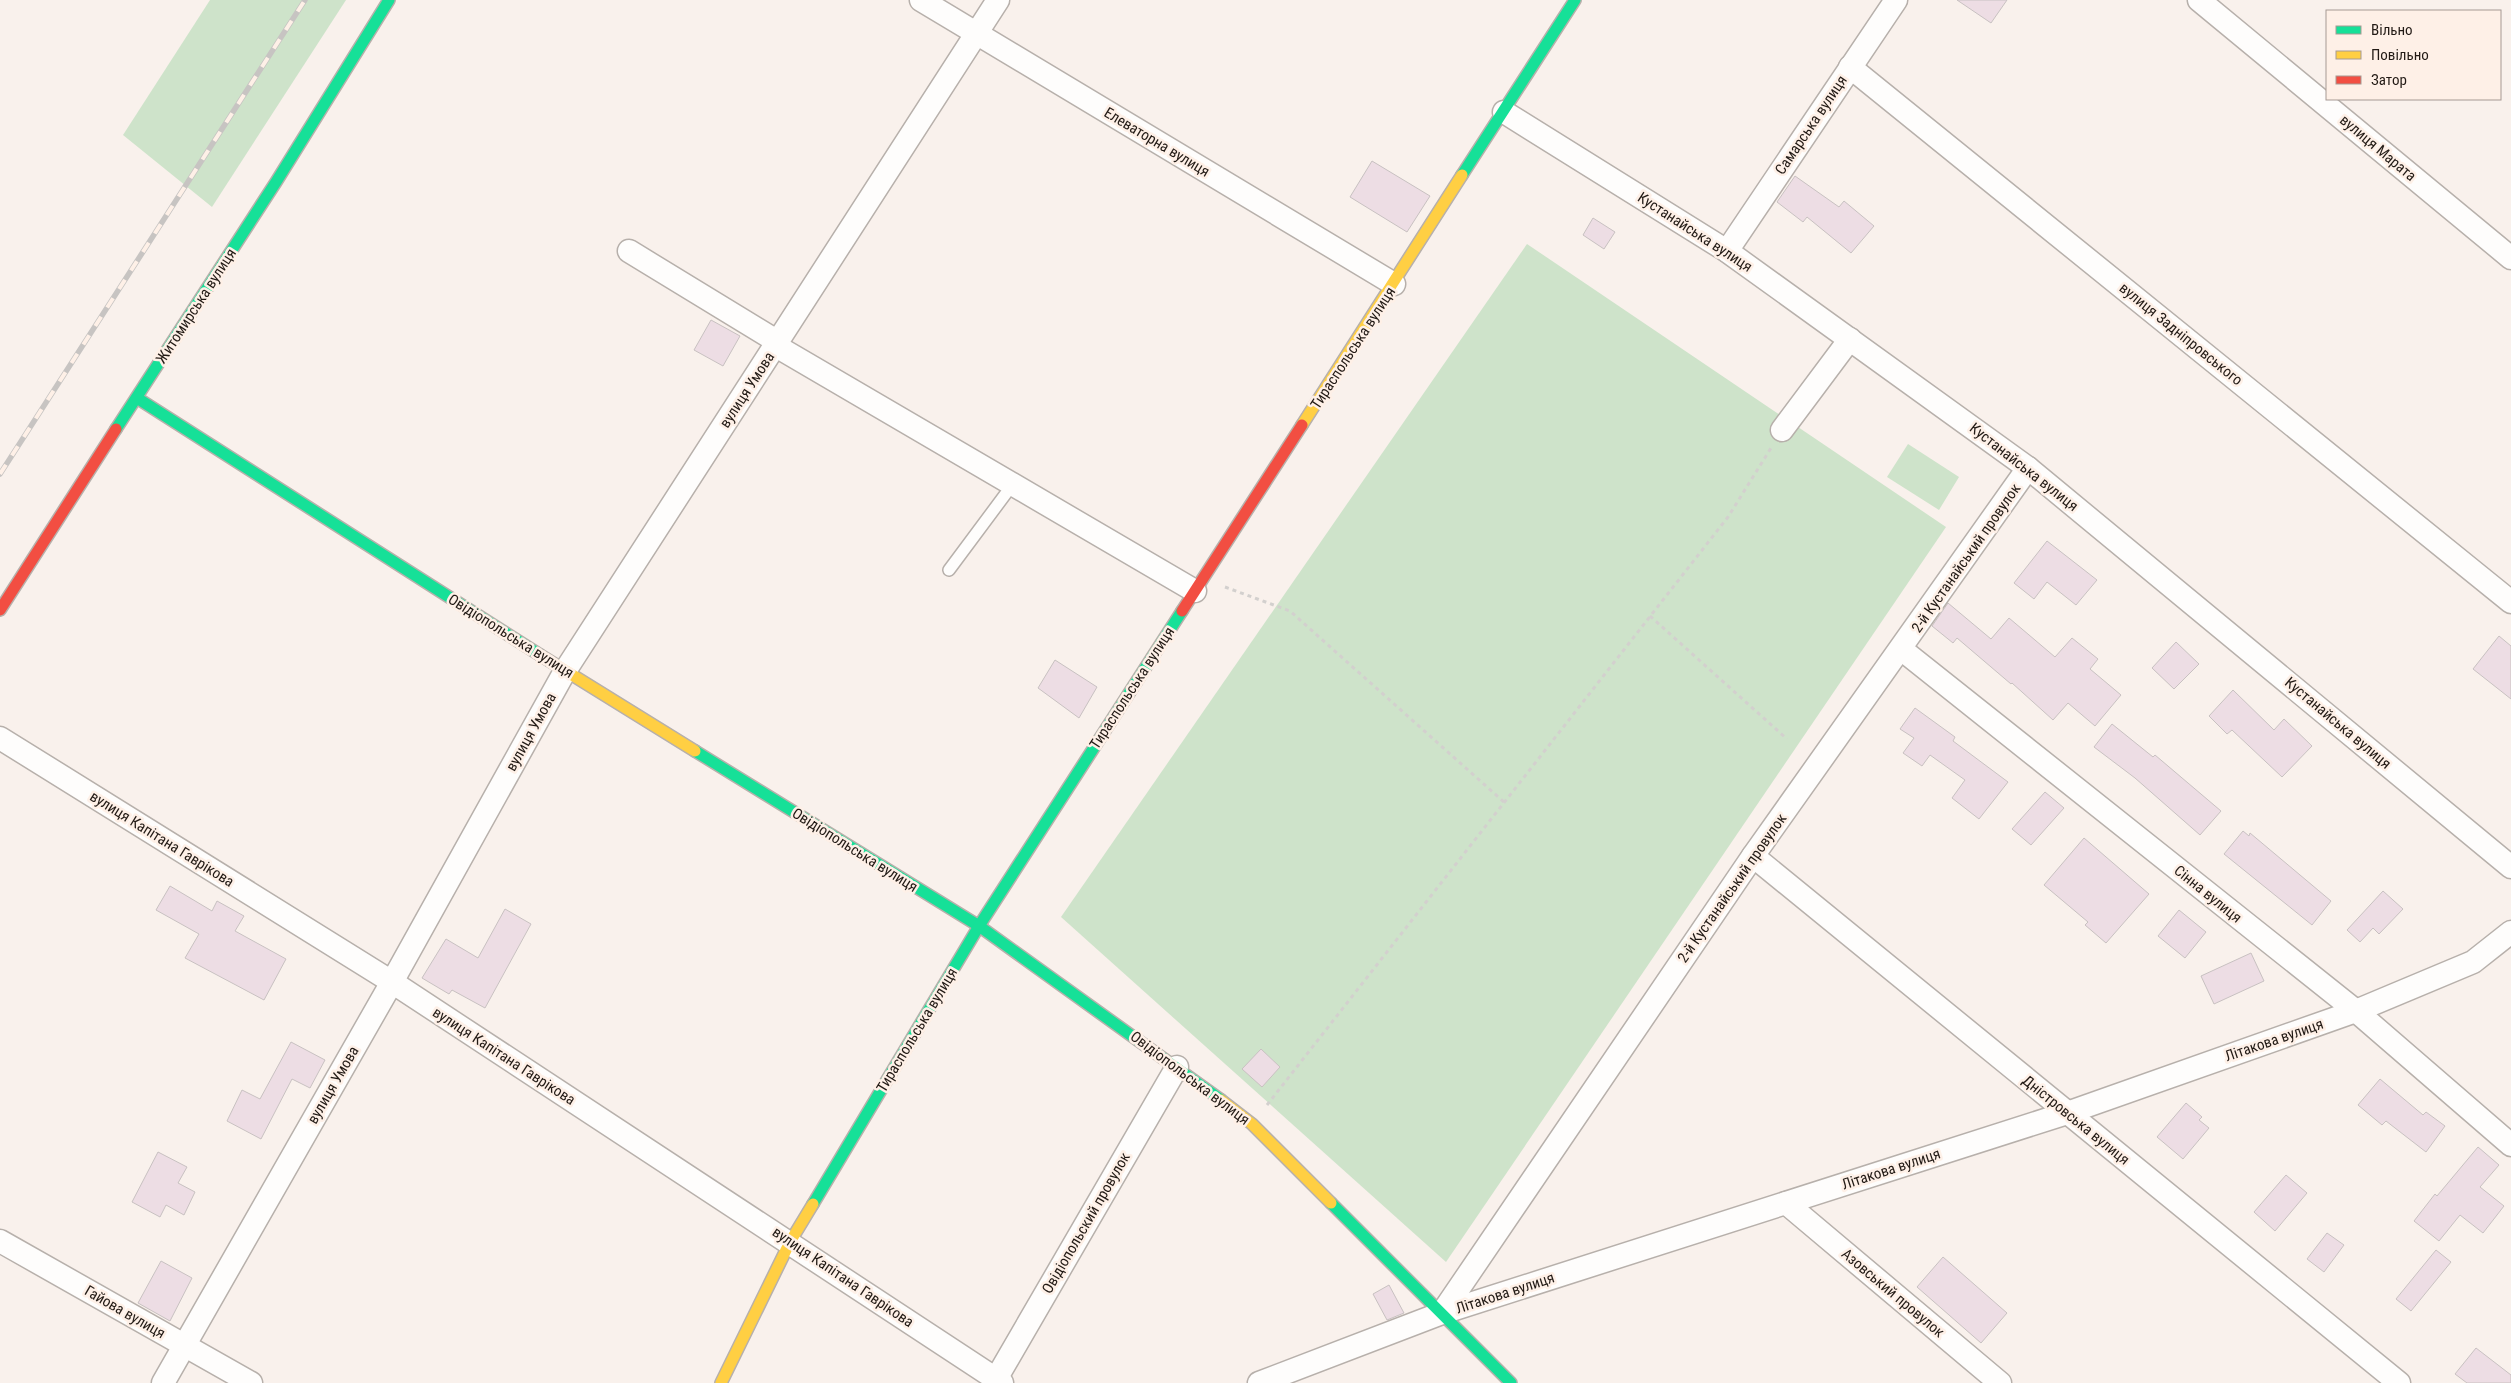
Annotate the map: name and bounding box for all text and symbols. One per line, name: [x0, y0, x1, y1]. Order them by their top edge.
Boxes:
legend: [2326, 10, 2501, 100]
text: Вільно: [2371, 21, 2413, 39]
text: Повільно: [2371, 46, 2429, 64]
text: Затор: [2371, 71, 2407, 89]
street label: Самарська вулиця: [1771, 72, 1851, 178]
street label: Елеваторна вулиця: [1101, 103, 1213, 181]
street label: вулиця Марата: [2336, 111, 2420, 185]
street label: Кустанайська вулиця: [1634, 188, 1756, 276]
street label: Житомирська вулиця: [152, 245, 240, 367]
street label: вулиця Задніпровського: [2116, 279, 2246, 389]
street label: Тираспольська вулиця: [1307, 284, 1399, 412]
street label: вулиця Умова: [716, 349, 778, 431]
street label: Кустанайська вулиця: [1966, 419, 2082, 515]
street label: 2-й Кустанайський провулок: [1908, 480, 2024, 636]
street label: Овідіопольська вулиця: [445, 590, 577, 682]
street label: Тираспольська вулиця: [1086, 624, 1178, 752]
street label: Кустанайська вулиця: [2281, 673, 2395, 773]
street label: вулиця Умова: [502, 690, 560, 774]
street label: вулиця Капітана Гаврікова: [87, 787, 237, 891]
street label: Овідіопольська вулиця: [789, 804, 921, 896]
street label: 2-й Кустанайський провулок: [1674, 810, 1790, 966]
street label: Сінна вулиця: [2171, 861, 2245, 927]
street label: Тираспольська вулиця: [873, 965, 961, 1095]
street label: вулиця Капітана Гаврікова: [429, 1003, 579, 1109]
street label: Літакова вулиця: [2222, 1015, 2326, 1065]
street label: Овідіопольська вулиця: [1127, 1027, 1253, 1129]
street label: вулиця Умова: [304, 1043, 362, 1127]
street label: Дністровська вулиця: [2019, 1071, 2133, 1169]
street label: Літакова вулиця: [1839, 1145, 1943, 1193]
street label: Овідіопольский провулок: [1038, 1149, 1134, 1297]
street label: вулиця Капітана Гаврікова: [769, 1223, 917, 1331]
street label: Азовський провулок: [1838, 1245, 1948, 1341]
street label: Літакова вулиця: [1453, 1269, 1557, 1317]
street label: Гайова вулиця: [81, 1282, 169, 1342]

